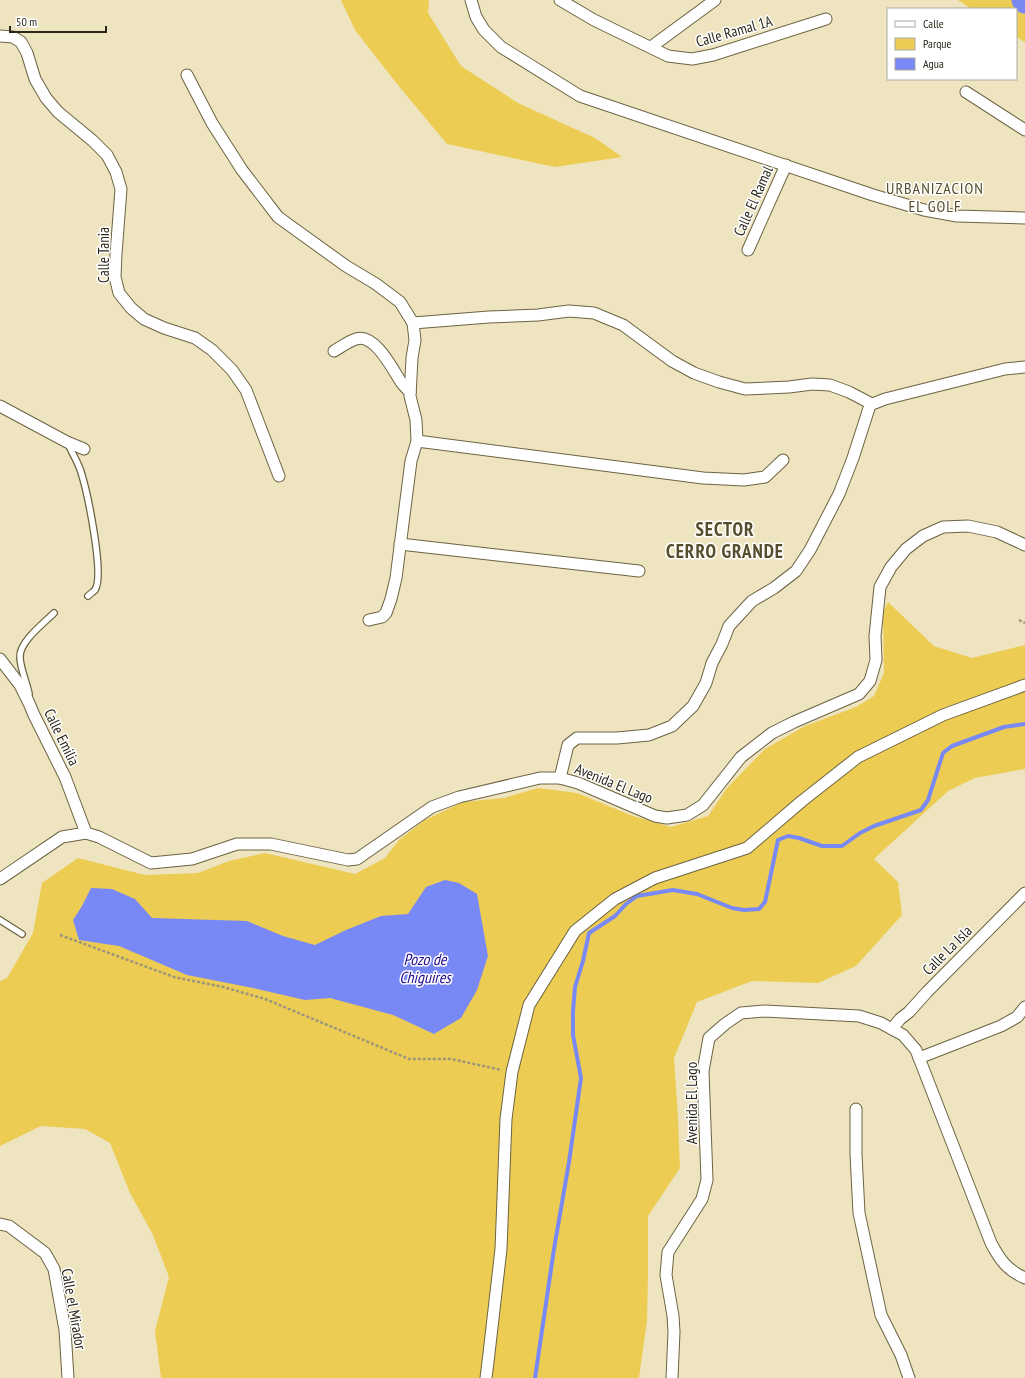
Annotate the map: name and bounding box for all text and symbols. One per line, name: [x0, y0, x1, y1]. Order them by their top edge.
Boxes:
scale bar: [10, 8, 106, 34]
legend: [887, 8, 1017, 80]
street label: Calle Ramal 1A: [694, 11, 775, 51]
text: 50 m: [16, 14, 37, 29]
text: Calle: [923, 16, 944, 31]
text: Parque: [923, 36, 952, 51]
text: Agua: [923, 56, 944, 71]
street label: Calle El Ramal: [729, 163, 777, 239]
district label: URBANIZACION EL GOLF: [886, 178, 984, 216]
street label: Calle Tania: [94, 227, 113, 283]
district label: SECTOR CERRO GRANDE: [666, 517, 784, 563]
street label: Calle Emilia: [40, 705, 84, 769]
street label: Avenida El Lago: [572, 759, 656, 807]
street label: Calle La Isla: [918, 921, 976, 979]
water label: Pozo de Chiguires: [399, 949, 452, 987]
street label: Avenida El Lago: [682, 1062, 701, 1144]
street label: Calle el Mirador: [58, 1267, 91, 1352]

